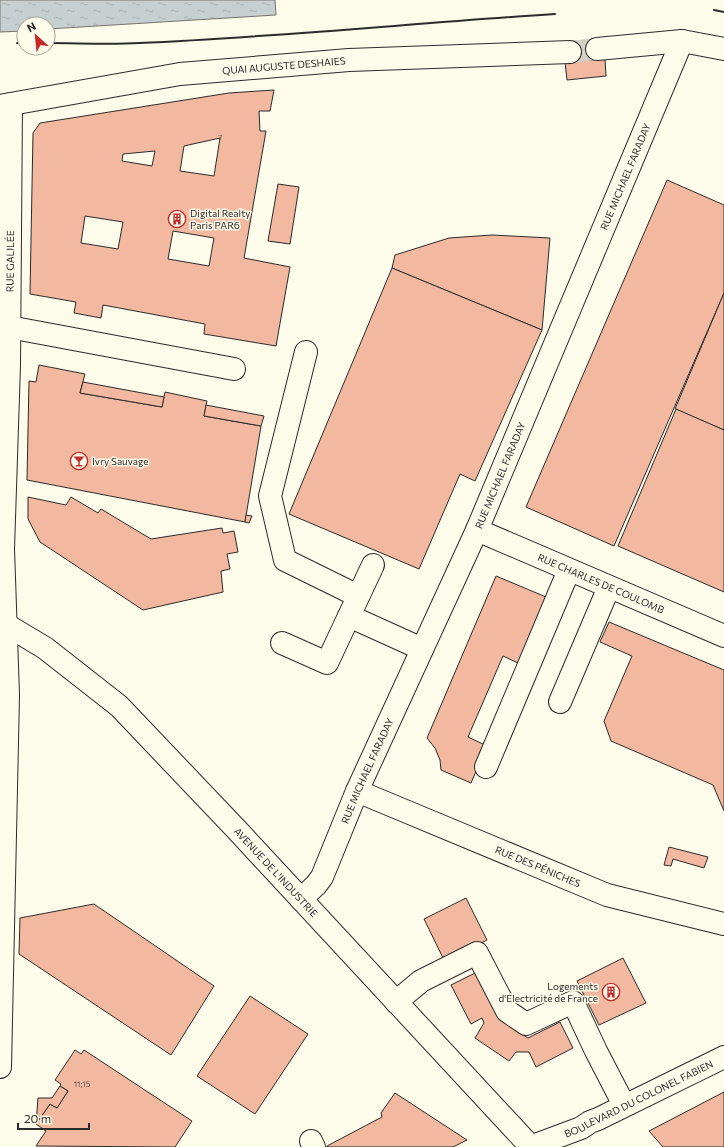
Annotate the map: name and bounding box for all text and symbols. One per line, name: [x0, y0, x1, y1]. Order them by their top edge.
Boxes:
north arrow: [16, 16, 56, 56]
text: N: [25, 19, 38, 34]
street label: QUAI AUGUSTE DESHAIES: [222, 54, 346, 76]
street label: RUE MICHAEL FARADAY: [598, 121, 653, 232]
house number: 7: [218, 133, 222, 143]
place label: Digital Realty Paris PAR6: [190, 207, 250, 231]
building icon: Digital Realty Paris PAR6: [167, 209, 187, 229]
street label: RUE GALILÉE: [4, 230, 16, 292]
street label: RUE MICHAEL FARADAY: [472, 420, 528, 530]
bar icon: Ivry Sauvage: [69, 451, 89, 471]
place label: Ivry Sauvage: [92, 455, 149, 467]
street label: RUE CHARLES DE COULOMB: [536, 551, 667, 616]
street label: RUE MICHAEL FARADAY: [338, 716, 396, 825]
street label: AVENUE DE L'INDUSTRIE: [232, 825, 320, 919]
street label: RUE DES PÉNICHES: [493, 843, 583, 889]
place label: Logements d'Electricité de France: [498, 980, 598, 1004]
building icon: Logements d'Electricité de France: [601, 982, 621, 1002]
street label: BOULEVARD DU COLONEL FABIEN: [562, 1057, 715, 1140]
house number: 11;15: [74, 1079, 91, 1089]
scale bar: [18, 1105, 89, 1131]
text: 20 m: [24, 1111, 51, 1125]

